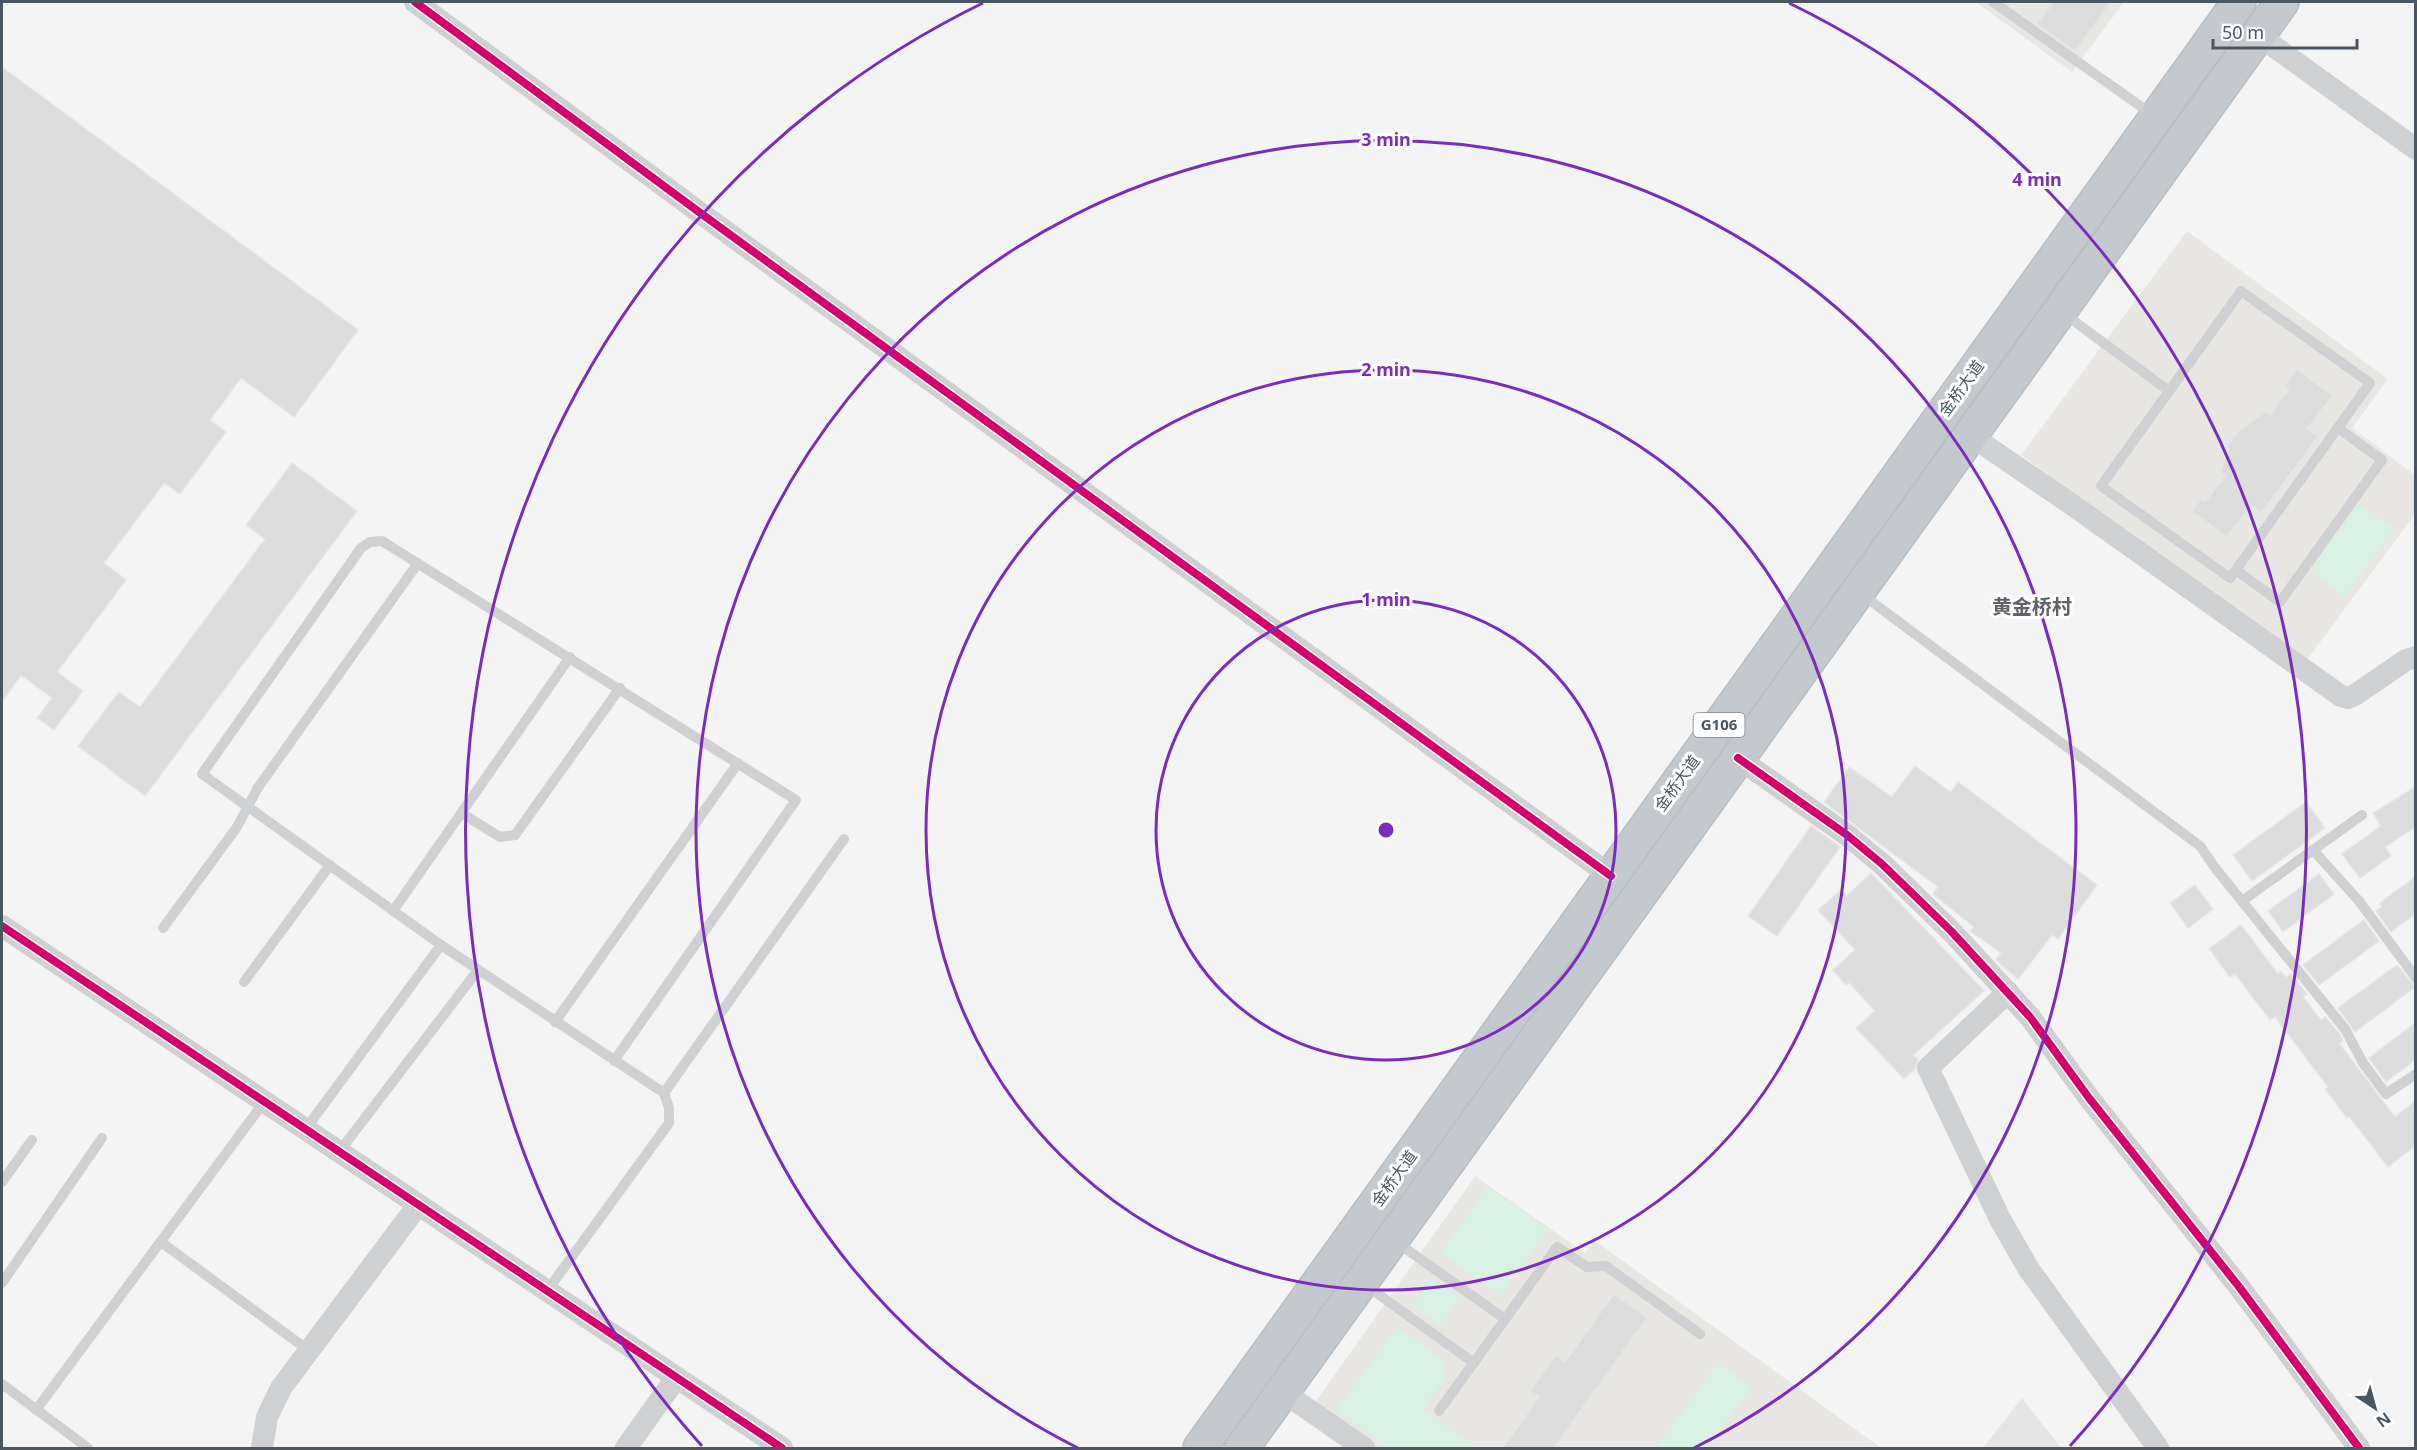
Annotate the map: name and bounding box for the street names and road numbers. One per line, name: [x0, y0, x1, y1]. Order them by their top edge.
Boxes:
street label: 金桥大道: [1933, 356, 1989, 420]
road number: G106: [1694, 713, 1744, 737]
street label: 金桥大道: [1649, 751, 1705, 815]
street label: 金桥大道: [1366, 1146, 1422, 1210]

